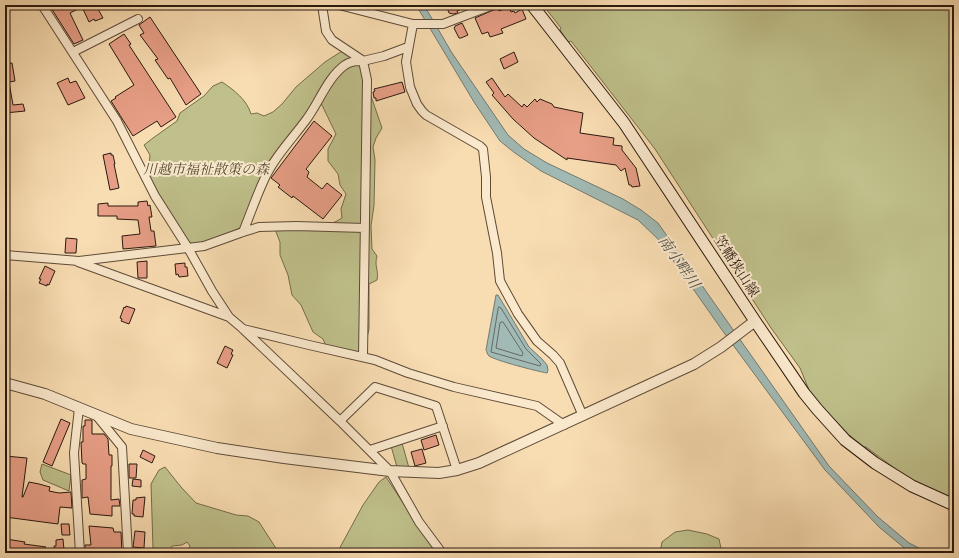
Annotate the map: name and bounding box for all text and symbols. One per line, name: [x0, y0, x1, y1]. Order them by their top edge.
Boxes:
park label: 川越市福祉散策の森: [143, 160, 271, 178]
water label: 南小畔川: [654, 232, 706, 293]
street label: 笠幡狭山線: [710, 232, 764, 300]

